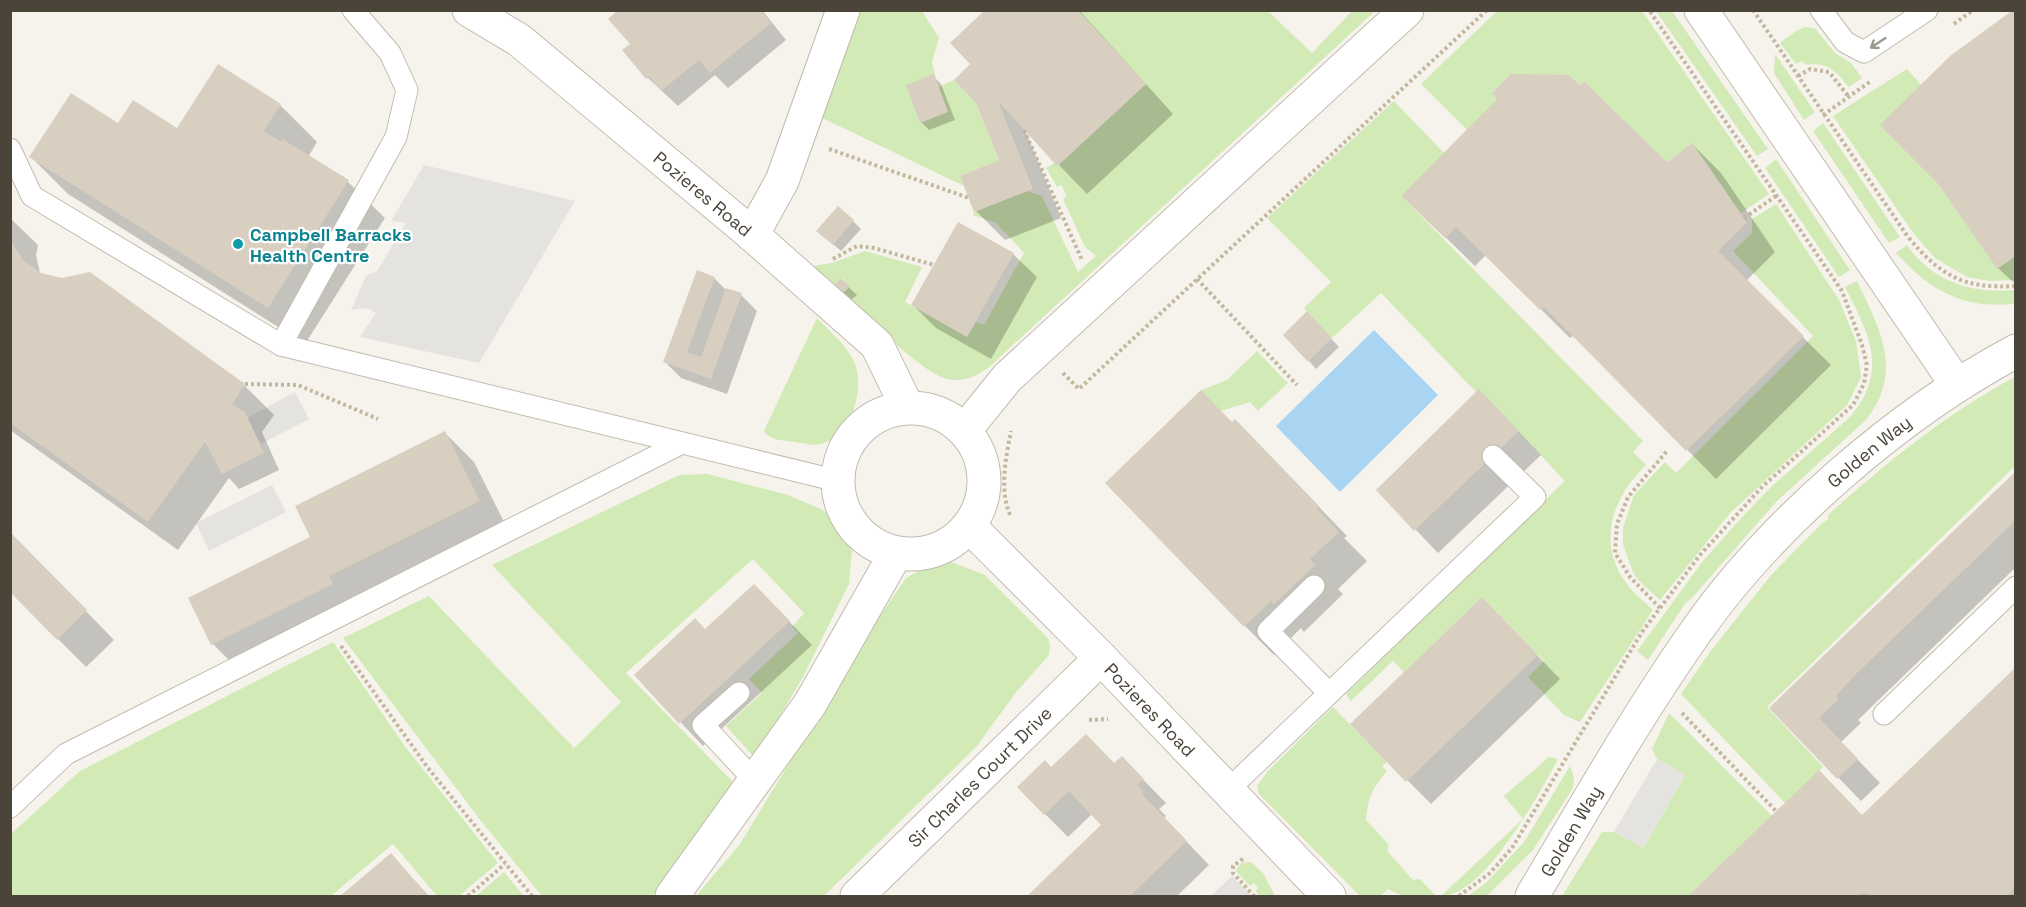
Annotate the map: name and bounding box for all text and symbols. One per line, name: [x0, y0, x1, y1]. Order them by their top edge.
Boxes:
one-way arrow: [1870, 37, 1887, 49]
street label: Pozieres Road: [649, 146, 757, 241]
place label: Campbell Barracks Health Centre: [250, 223, 411, 267]
marker: Campbell Barracks Health Centre: [231, 237, 245, 251]
street label: Golden Way: [1822, 410, 1916, 492]
street label: Pozieres Road: [1100, 658, 1201, 761]
street label: Sir Charles Court Drive: [902, 701, 1056, 852]
street label: Golden Way: [1535, 781, 1607, 880]

